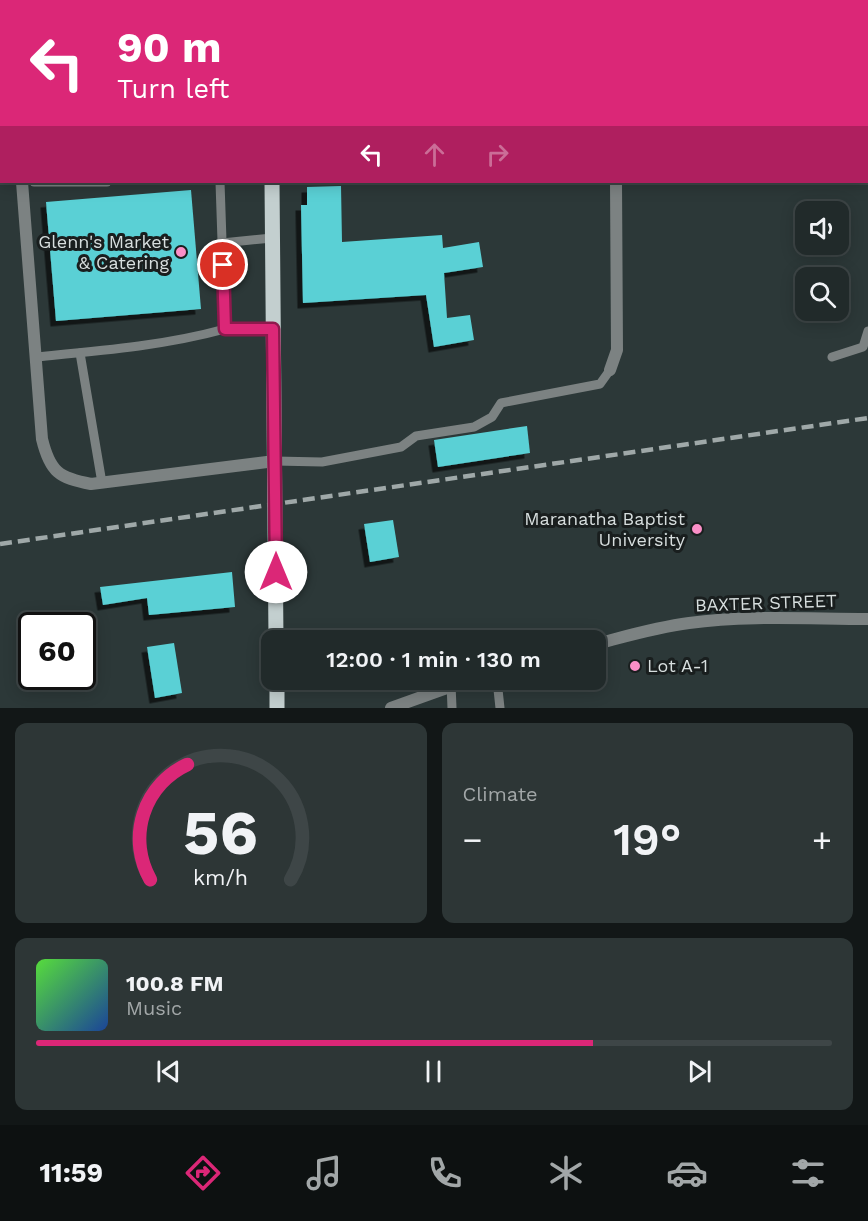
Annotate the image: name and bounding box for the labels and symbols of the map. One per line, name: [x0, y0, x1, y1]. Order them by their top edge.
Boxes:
place label: Glenn's Market & Catering: [38, 231, 169, 273]
pin: [197, 239, 248, 290]
marker: Glenn's Market & Catering: [174, 245, 188, 259]
place label: Maranatha Baptist University: [524, 508, 686, 550]
marker: Maranatha Baptist University: [690, 522, 704, 536]
position arrow: [244, 540, 308, 604]
street label: BAXTER STREET: [695, 590, 837, 615]
speed limit sign: 60: [18, 612, 96, 690]
place label: Lot A-1: [647, 655, 708, 676]
marker: Lot A-1: [628, 659, 642, 673]

